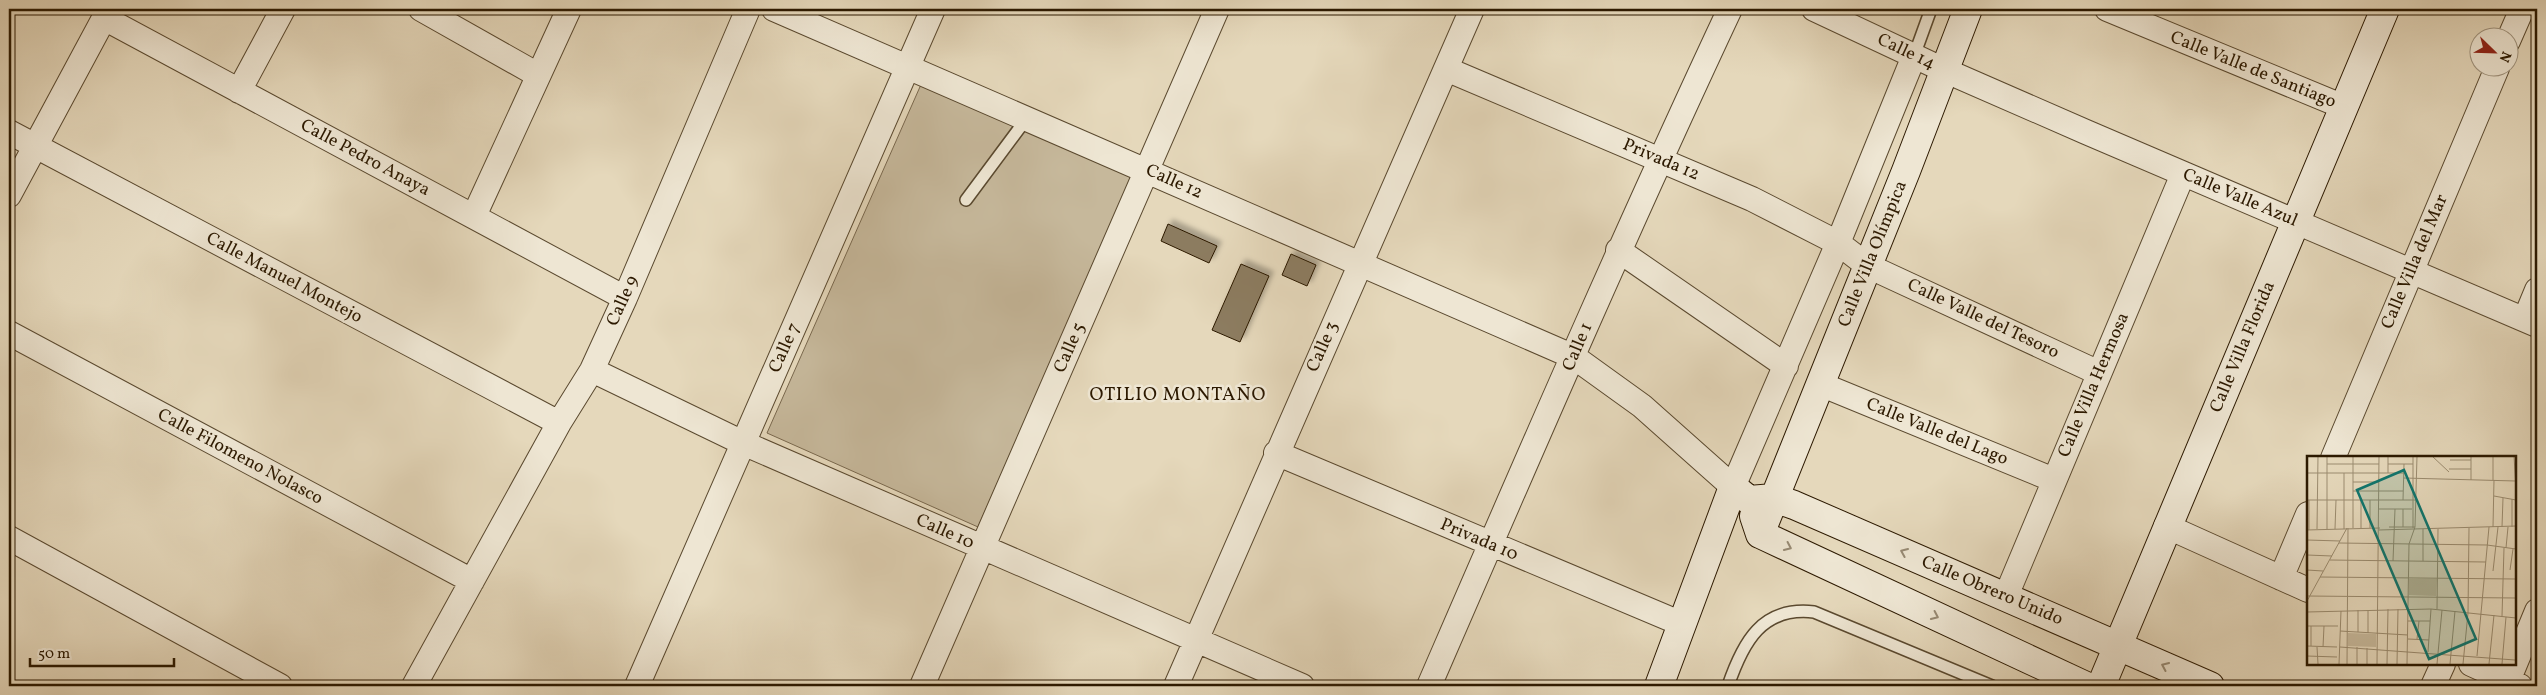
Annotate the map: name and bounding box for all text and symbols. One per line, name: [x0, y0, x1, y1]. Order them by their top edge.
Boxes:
street label: Calle Valle de Santiago: [2166, 25, 2340, 115]
street label: Calle 14: [1873, 28, 1939, 76]
north arrow: [2468, 28, 2518, 78]
text: N: [2494, 48, 2515, 65]
street label: Calle Pedro Anaya: [296, 113, 434, 203]
street label: Privada 12: [1619, 133, 1703, 187]
street label: Calle 12: [1141, 158, 1207, 206]
street label: Calle Valle Azul: [2179, 162, 2301, 234]
street label: Calle Villa Olímpica: [1832, 177, 1914, 331]
street label: Calle Villa del Mar: [2375, 190, 2455, 333]
street label: Calle Manuel Montejo: [201, 226, 367, 330]
street label: Calle 9: [601, 272, 645, 330]
street label: Calle Valle del Tesoro: [1903, 273, 2063, 365]
street label: Calle Villa Florida: [2204, 277, 2282, 417]
street label: Calle Villa Hermosa: [2052, 309, 2136, 461]
street label: Calle 3: [1301, 318, 1345, 376]
street label: Calle 7: [763, 319, 807, 377]
street label: Calle 5: [1048, 319, 1092, 377]
street label: Calle 1: [1557, 319, 1599, 375]
district label: OTILIO MONTAÑO: [1090, 382, 1266, 408]
street label: Calle Valle del Lago: [1862, 392, 2012, 472]
street label: Calle Filomeno Nolasco: [153, 403, 327, 511]
inset map: [2307, 456, 2516, 665]
street label: Calle 10: [912, 508, 978, 556]
street label: Privada 10: [1436, 512, 1522, 568]
one-way arrow: [1783, 540, 1792, 551]
one-way arrow: [1900, 548, 1909, 559]
street label: Calle Obrero Unido: [1917, 550, 2067, 632]
one-way arrow: [1930, 609, 1939, 619]
scale bar: [30, 635, 174, 667]
text: 50 m: [38, 644, 70, 665]
one-way arrow: [2161, 662, 2170, 673]

